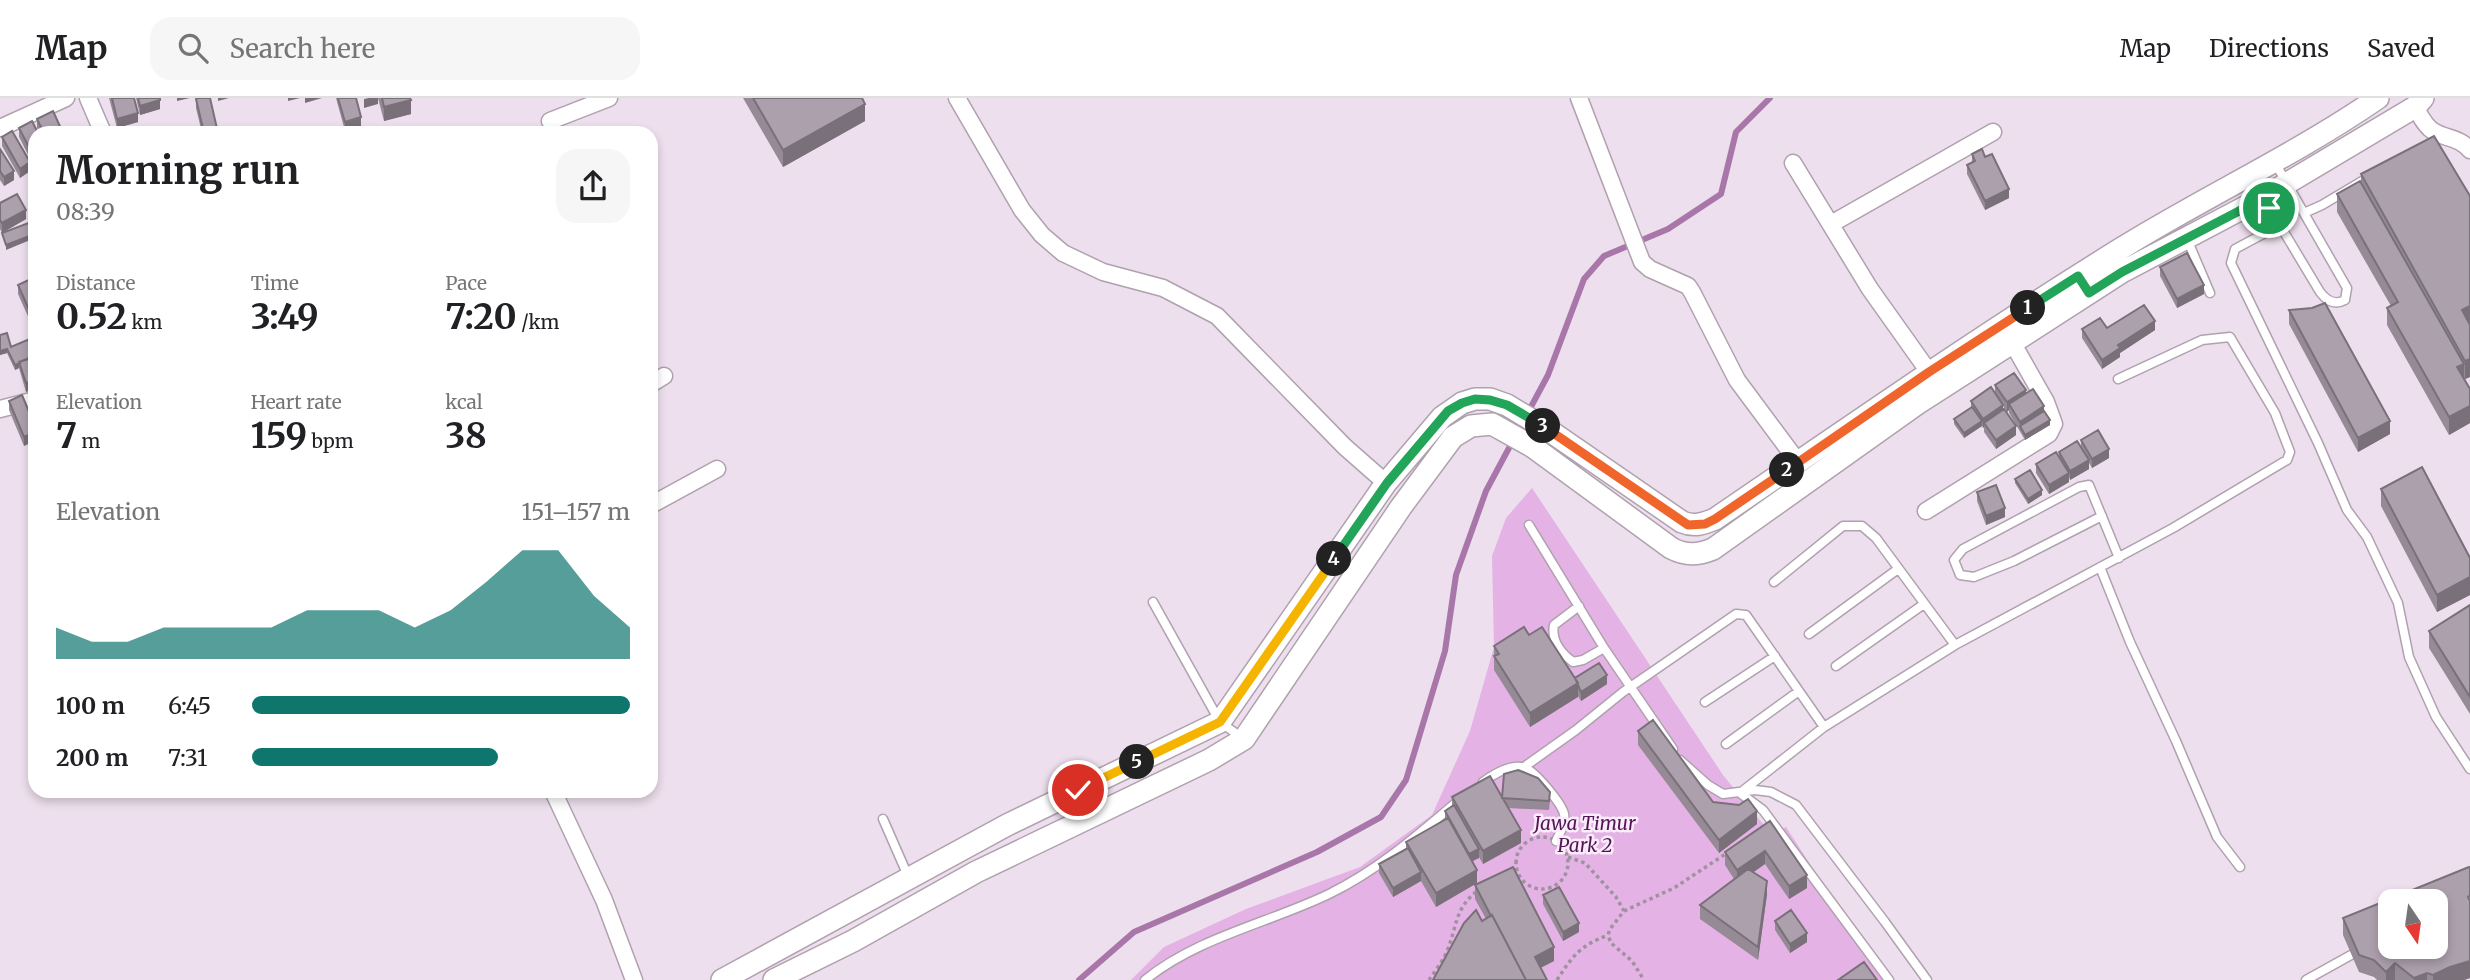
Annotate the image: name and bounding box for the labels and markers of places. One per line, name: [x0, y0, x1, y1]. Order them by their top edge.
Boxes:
pin: [2239, 178, 2299, 238]
pin: 1: [2010, 290, 2046, 326]
pin: 3: [1526, 408, 1560, 444]
pin: 2: [1770, 452, 1804, 488]
pin: 4: [1316, 542, 1352, 576]
pin: 5: [1120, 744, 1154, 780]
pin: [1048, 760, 1108, 820]

